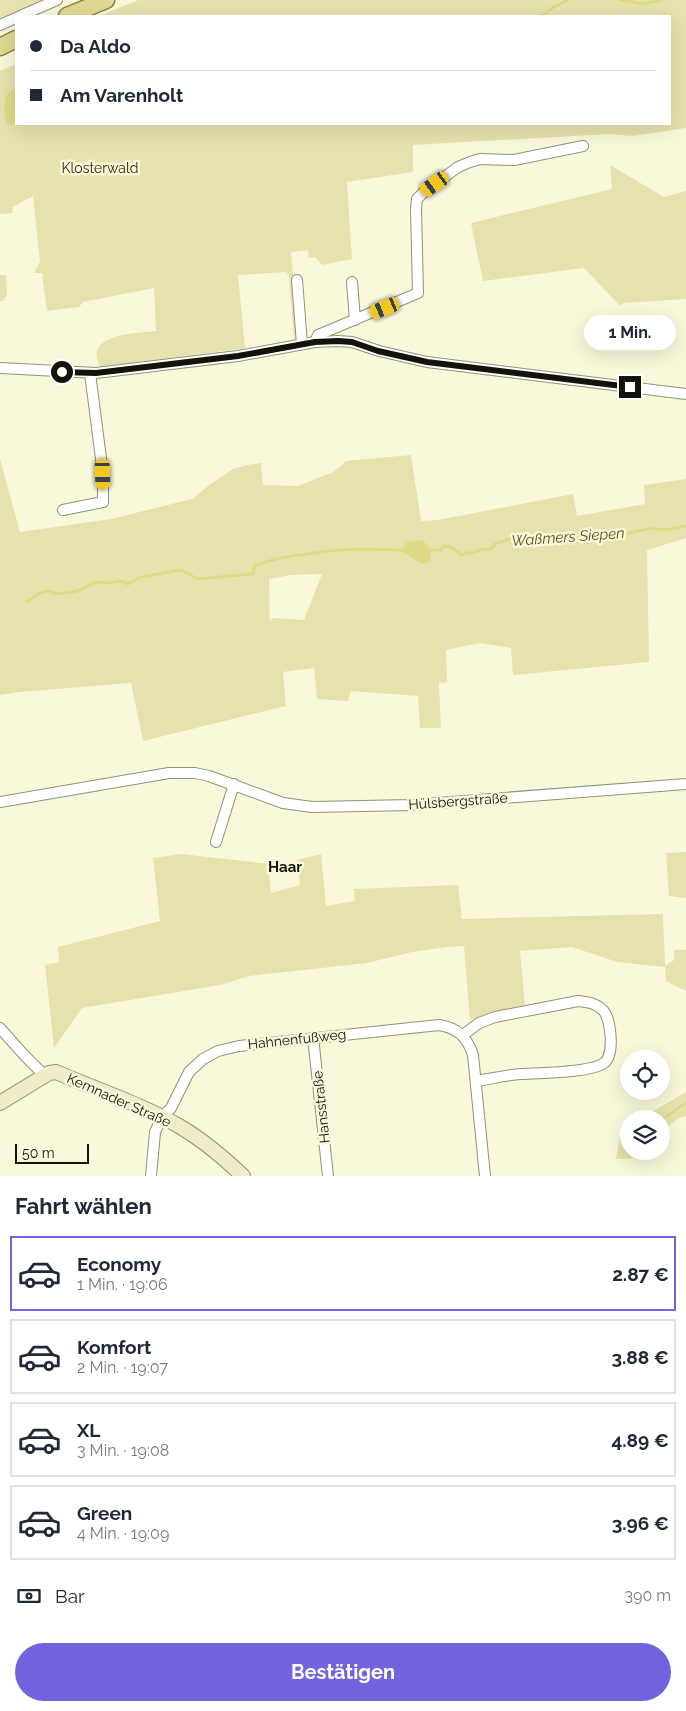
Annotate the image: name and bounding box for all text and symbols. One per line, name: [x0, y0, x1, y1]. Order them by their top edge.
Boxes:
text: Da Aldo: [60, 35, 131, 57]
text: Am Varenholt: [60, 84, 183, 106]
park label: Klosterwald: [62, 160, 138, 176]
car: [418, 169, 451, 199]
car: [368, 295, 401, 321]
callout: 1 Min.: [584, 314, 676, 350]
text: 1 Min.: [609, 323, 651, 342]
route start: [51, 361, 73, 383]
route end: [619, 376, 641, 398]
car: [94, 459, 111, 489]
water label: Waßmers Siepen: [511, 524, 625, 550]
street label: Hülsbergstraße: [408, 790, 508, 812]
district label: Haar: [268, 858, 302, 876]
street label: Hahnenfußweg: [247, 1026, 347, 1052]
map controls: [620, 1050, 670, 1160]
button: locate: [620, 1050, 670, 1100]
street label: Kemnader Straße: [65, 1070, 173, 1130]
street label: Hansstraße: [309, 1070, 333, 1144]
button: layers: [620, 1110, 670, 1160]
scale bar: [15, 1141, 89, 1164]
text: 50 m: [22, 1145, 55, 1161]
text: Fahrt wählen: [15, 1193, 152, 1219]
icon: car: [17, 1251, 62, 1296]
text: Economy: [77, 1253, 161, 1275]
text: 2.87 €: [612, 1263, 669, 1285]
text: 1 Min. · 19:06: [77, 1275, 168, 1294]
icon: car: [17, 1334, 62, 1379]
text: Komfort: [77, 1336, 151, 1358]
text: 3.88 €: [611, 1346, 669, 1368]
text: 2 Min. · 19:07: [77, 1358, 168, 1377]
icon: car: [17, 1417, 62, 1462]
text: XL: [77, 1419, 100, 1441]
text: 4.89 €: [611, 1429, 669, 1451]
text: 3 Min. · 19:08: [77, 1441, 169, 1460]
icon: car: [17, 1500, 62, 1545]
text: Green: [77, 1502, 132, 1524]
text: 3.96 €: [612, 1512, 669, 1534]
text: 4 Min. · 19:09: [77, 1524, 169, 1543]
icon: cash: [15, 1582, 43, 1610]
text: Bar: [55, 1585, 85, 1607]
text: 390 m: [625, 1586, 671, 1605]
button: Bestätigen: [15, 1643, 671, 1701]

